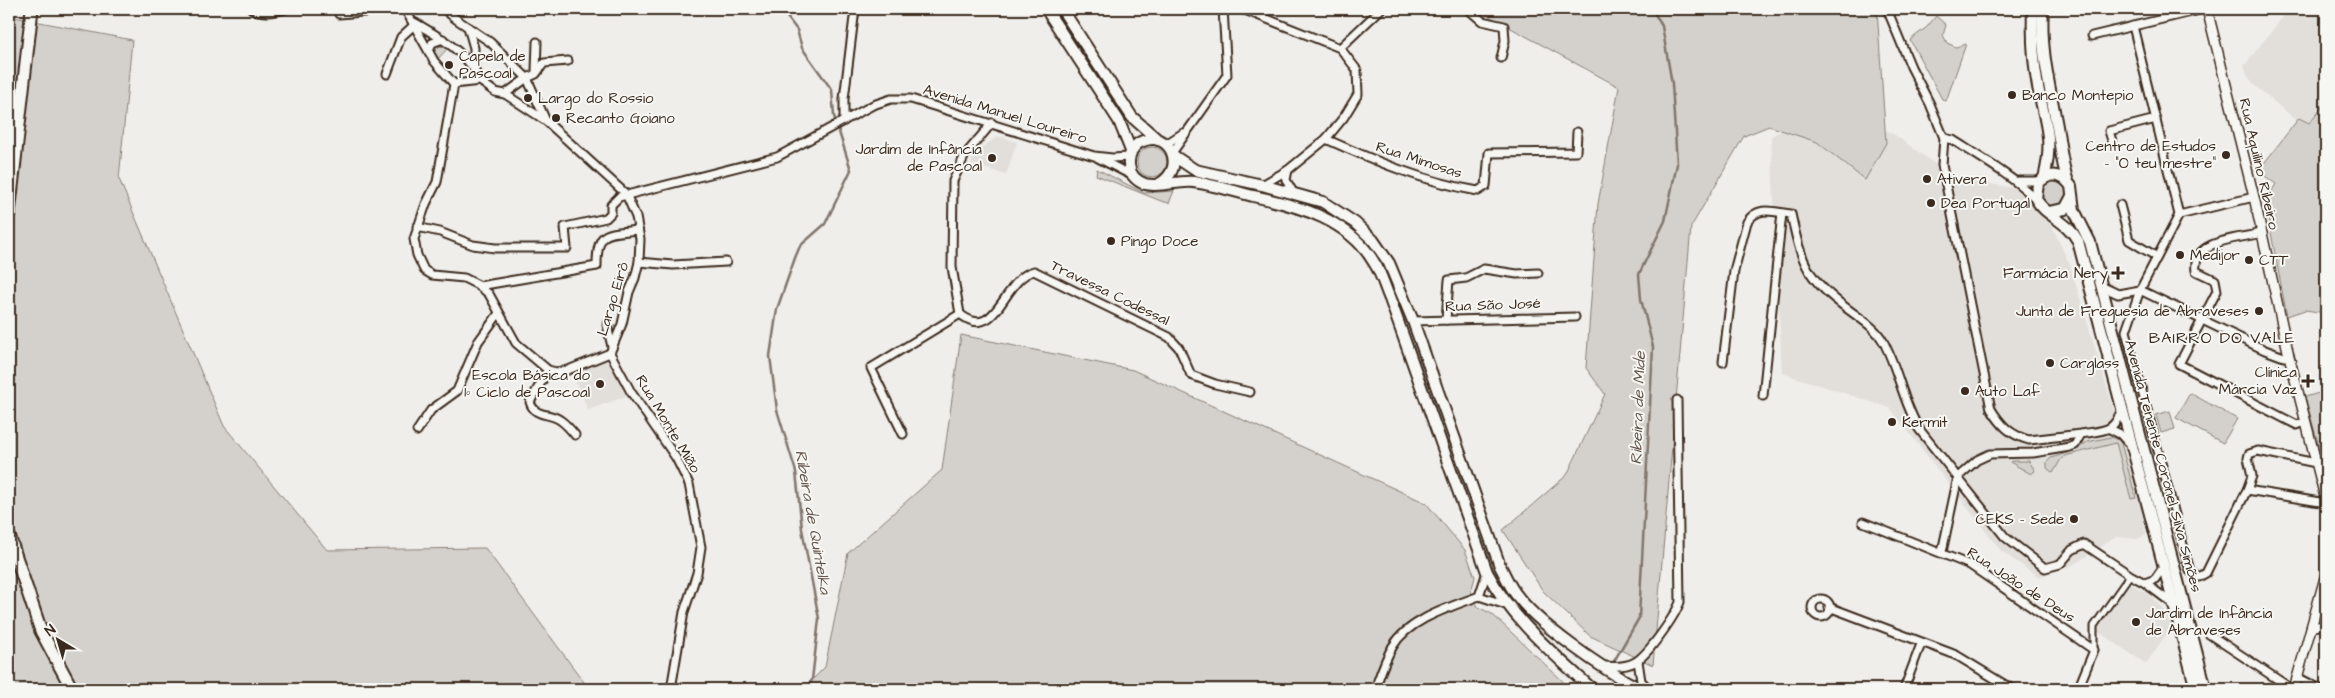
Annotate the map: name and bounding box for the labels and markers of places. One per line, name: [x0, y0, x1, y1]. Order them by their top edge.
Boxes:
place label: Capela de Pascoal: [459, 46, 526, 84]
marker: Capela de Pascoal: [443, 59, 455, 71]
place label: Banco Montepio: [2022, 85, 2134, 106]
place label: Largo do Rossio: [538, 88, 654, 110]
marker: Banco Montepio: [2006, 89, 2018, 101]
marker: Largo do Rossio: [522, 92, 534, 104]
place label: Recanto Goiano: [566, 108, 675, 129]
marker: Recanto Goiano: [550, 112, 562, 124]
place label: Centro de Estudos - "O teu mestre": [2085, 136, 2216, 174]
place label: Jardim de Infância de Pascoal: [855, 139, 982, 177]
marker: Centro de Estudos - "O teu mestre": [2220, 149, 2232, 161]
marker: Jardim de Infância de Pascoal: [986, 152, 998, 164]
place label: Ativera: [1937, 169, 1987, 190]
marker: Ativera: [1921, 173, 1933, 185]
place label: Dea Portugal: [1941, 193, 2030, 215]
marker: Dea Portugal: [1925, 197, 1937, 209]
place label: Pingo Doce: [1121, 231, 1198, 253]
marker: Pingo Doce: [1105, 235, 1117, 247]
place label: Medijor: [2190, 245, 2240, 266]
marker: Medijor: [2174, 249, 2186, 261]
place label: CTT: [2259, 250, 2289, 271]
marker: CTT: [2243, 254, 2255, 266]
place label: Farmácia Nery: [2003, 263, 2108, 285]
marker: Farmácia Nery: [2112, 267, 2124, 279]
place label: Junta de Freguesia de Abraveses: [2016, 301, 2249, 323]
marker: Junta de Freguesia de Abraveses: [2253, 305, 2265, 317]
place label: Carglass: [2060, 353, 2120, 375]
marker: Carglass: [2044, 357, 2056, 369]
place label: Clínica Márcia Vaz: [2219, 362, 2298, 400]
place label: Escola Básica do 1º Ciclo de Pascoal: [464, 365, 591, 403]
marker: Clínica Márcia Vaz: [2301, 374, 2315, 388]
marker: Escola Básica do 1º Ciclo de Pascoal: [594, 378, 606, 390]
place label: Auto Laf: [1975, 381, 2040, 402]
marker: Auto Laf: [1959, 385, 1971, 397]
place label: Kermit: [1902, 412, 1947, 433]
marker: Kermit: [1886, 416, 1898, 428]
place label: CEKS - Sede: [1976, 509, 2064, 530]
marker: CEKS - Sede: [2068, 513, 2080, 525]
place label: Jardim de Infância de Abraveses: [2146, 603, 2273, 641]
marker: Jardim de Infância de Abraveses: [2130, 616, 2142, 628]

